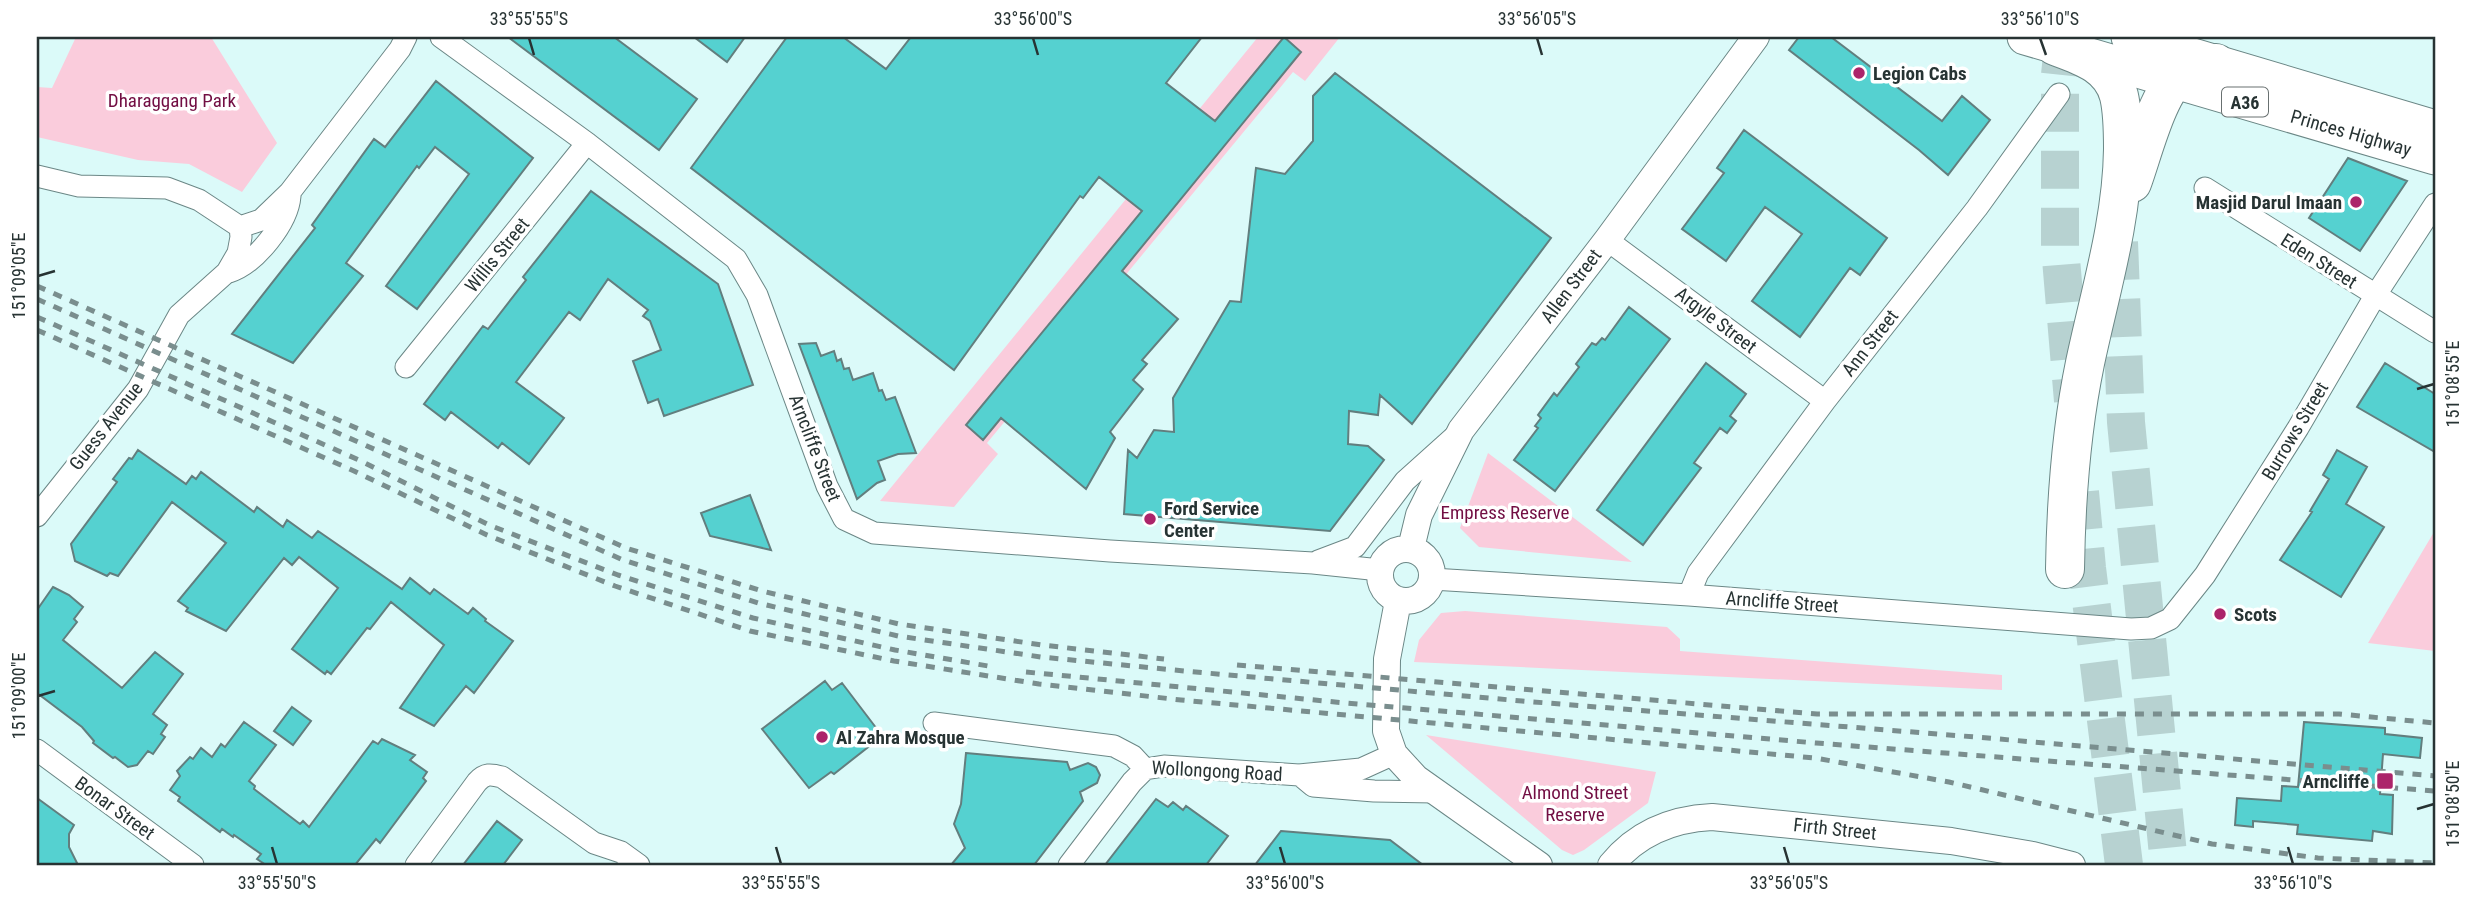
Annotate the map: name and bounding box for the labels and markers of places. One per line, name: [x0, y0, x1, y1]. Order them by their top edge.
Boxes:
place label: Legion Cabs: [1873, 62, 1967, 85]
marker: Legion Cabs: [1851, 65, 1867, 81]
place label: Masjid Darul Imaan: [2196, 191, 2342, 214]
marker: Masjid Darul Imaan: [2348, 194, 2364, 210]
place label: Ford Service Center: [1164, 497, 1259, 542]
marker: Ford Service Center: [1142, 511, 1158, 527]
place label: Scots: [2234, 603, 2277, 626]
marker: Scots: [2212, 606, 2228, 622]
place label: Al Zahra Mosque: [836, 726, 965, 749]
marker: Al Zahra Mosque: [814, 729, 830, 745]
place label: Arncliffe: [2302, 770, 2369, 793]
marker: Arncliffe: [2375, 771, 2395, 791]

